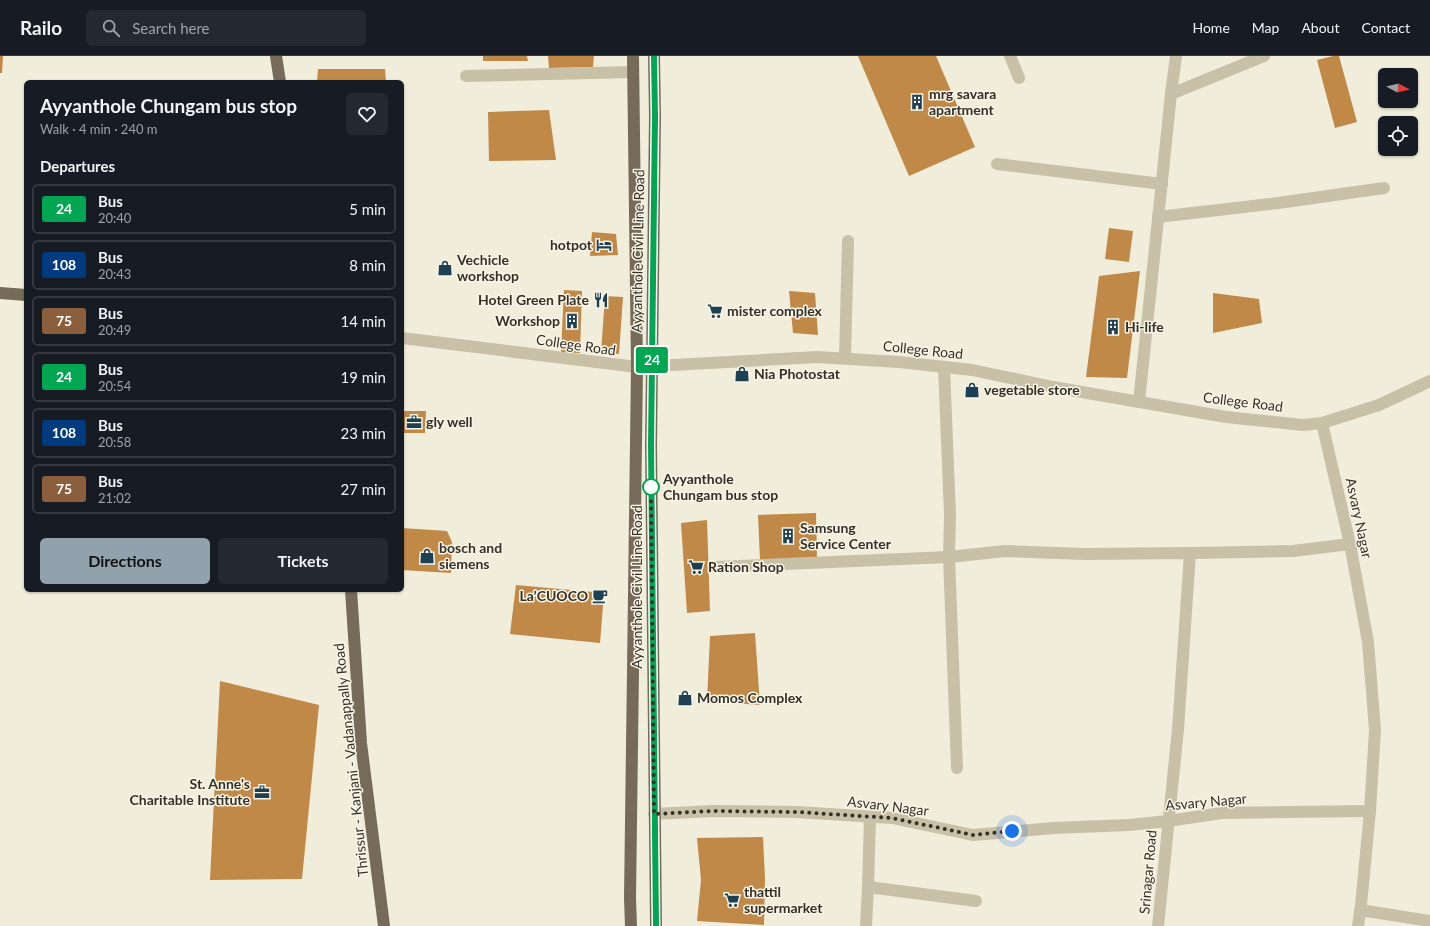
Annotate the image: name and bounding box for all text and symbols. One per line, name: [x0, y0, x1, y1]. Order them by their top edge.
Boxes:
search box: [86, 10, 366, 46]
text: Railo: [20, 16, 62, 39]
icon: search: [100, 17, 122, 39]
text: Search here: [132, 19, 210, 37]
text: Home: [1192, 19, 1230, 36]
text: Map: [1252, 19, 1279, 36]
text: About: [1301, 19, 1339, 36]
text: Contact: [1361, 19, 1410, 36]
north arrow: [1378, 68, 1418, 108]
map controls: [1378, 68, 1418, 156]
place label: mrg savara apartment: [929, 85, 996, 118]
button: heart: [346, 93, 388, 135]
building icon: mrg savara apartment: [908, 93, 926, 111]
text: Ayyanthole Chungam bus stop: [40, 94, 297, 117]
button: locate: [1378, 116, 1418, 156]
text: Walk · 4 min · 240 m: [40, 121, 158, 137]
text: Departures: [40, 157, 115, 175]
street label: Ayyanthole Civil Line Road: [628, 169, 647, 333]
text: Bus: [98, 192, 123, 210]
text: 24: [56, 200, 72, 217]
text: 5 min: [349, 200, 386, 218]
text: 20:40: [98, 210, 131, 226]
place label: hotpot: [550, 236, 593, 253]
hotel icon: hotpot: [595, 236, 613, 254]
text: Bus: [98, 248, 123, 266]
place label: Vechicle workshop: [456, 251, 519, 284]
text: 108: [52, 256, 76, 273]
text: 8 min: [349, 256, 386, 274]
shop icon: Vechicle workshop: [436, 259, 454, 277]
text: 20:43: [98, 266, 131, 282]
place label: Hotel Green Plate: [478, 291, 590, 308]
restaurant icon: Hotel Green Plate: [592, 291, 610, 309]
supermarket icon: mister complex: [706, 302, 724, 320]
place label: mister complex: [727, 302, 823, 319]
text: Bus: [98, 304, 123, 322]
text: 75: [56, 312, 72, 329]
text: 14 min: [340, 312, 386, 330]
place label: Workshop: [495, 312, 560, 329]
building icon: Workshop: [563, 312, 581, 330]
building icon: Hi-life: [1104, 318, 1122, 336]
place label: Hi-life: [1125, 318, 1164, 335]
text: 20:49: [98, 322, 131, 338]
street label: College Road: [535, 330, 617, 359]
street label: College Road: [882, 337, 964, 362]
line badge: 24: [634, 347, 670, 373]
text: 24: [644, 351, 660, 368]
text: Bus: [98, 360, 123, 378]
shop icon: Nia Photostat: [733, 365, 751, 383]
place label: Nia Photostat: [754, 365, 841, 382]
text: 24: [56, 368, 72, 385]
text: 19 min: [340, 368, 386, 386]
text: 20:54: [98, 378, 131, 394]
shop icon: vegetable store: [963, 381, 981, 399]
place label: vegetable store: [984, 381, 1080, 398]
street label: College Road: [1202, 388, 1284, 415]
office icon: gly well: [405, 413, 423, 431]
place label: gly well: [426, 413, 473, 430]
text: Bus: [98, 416, 123, 434]
text: 108: [52, 424, 76, 441]
text: 23 min: [340, 424, 386, 442]
text: 20:58: [98, 434, 131, 450]
place label: Ayyanthole Chungam bus stop: [662, 470, 778, 503]
text: Bus: [98, 472, 123, 490]
street label: Asvary Nagar: [1343, 476, 1376, 560]
marker: Ayyanthole Chungam bus stop: [642, 478, 660, 496]
text: 75: [56, 480, 72, 497]
text: 27 min: [340, 480, 386, 498]
text: 21:02: [98, 490, 131, 506]
street label: Ayyanthole Civil Line Road: [628, 505, 645, 669]
place label: Samsung Service Center: [800, 519, 892, 552]
building icon: Samsung Service Center: [779, 527, 797, 545]
button: Directions: [40, 538, 210, 584]
button: Tickets: [218, 538, 388, 584]
place label: bosch and siemens: [439, 539, 502, 572]
shop icon: bosch and siemens: [418, 547, 436, 565]
supermarket icon: Ration Shop: [687, 558, 705, 576]
place label: Ration Shop: [708, 558, 784, 575]
place label: La’CUOCO: [519, 587, 588, 604]
cafe icon: La’CUOCO: [591, 587, 609, 605]
street label: Thrissur - Kanjani - Vadanappally Road: [330, 642, 371, 878]
shop icon: Momos Complex: [676, 689, 694, 707]
place label: Momos Complex: [697, 689, 803, 706]
place label: St. Anne's Charitable Institute: [130, 775, 251, 808]
office icon: St. Anne's Charitable Institute: [253, 783, 271, 801]
street label: Asvary Nagar: [1164, 789, 1247, 814]
street label: Asvary Nagar: [846, 792, 930, 819]
your location: [1002, 821, 1022, 841]
street label: Srinagar Road: [1135, 829, 1160, 915]
place label: thattil supermarket: [744, 883, 823, 916]
supermarket icon: thattil supermarket: [723, 891, 741, 909]

